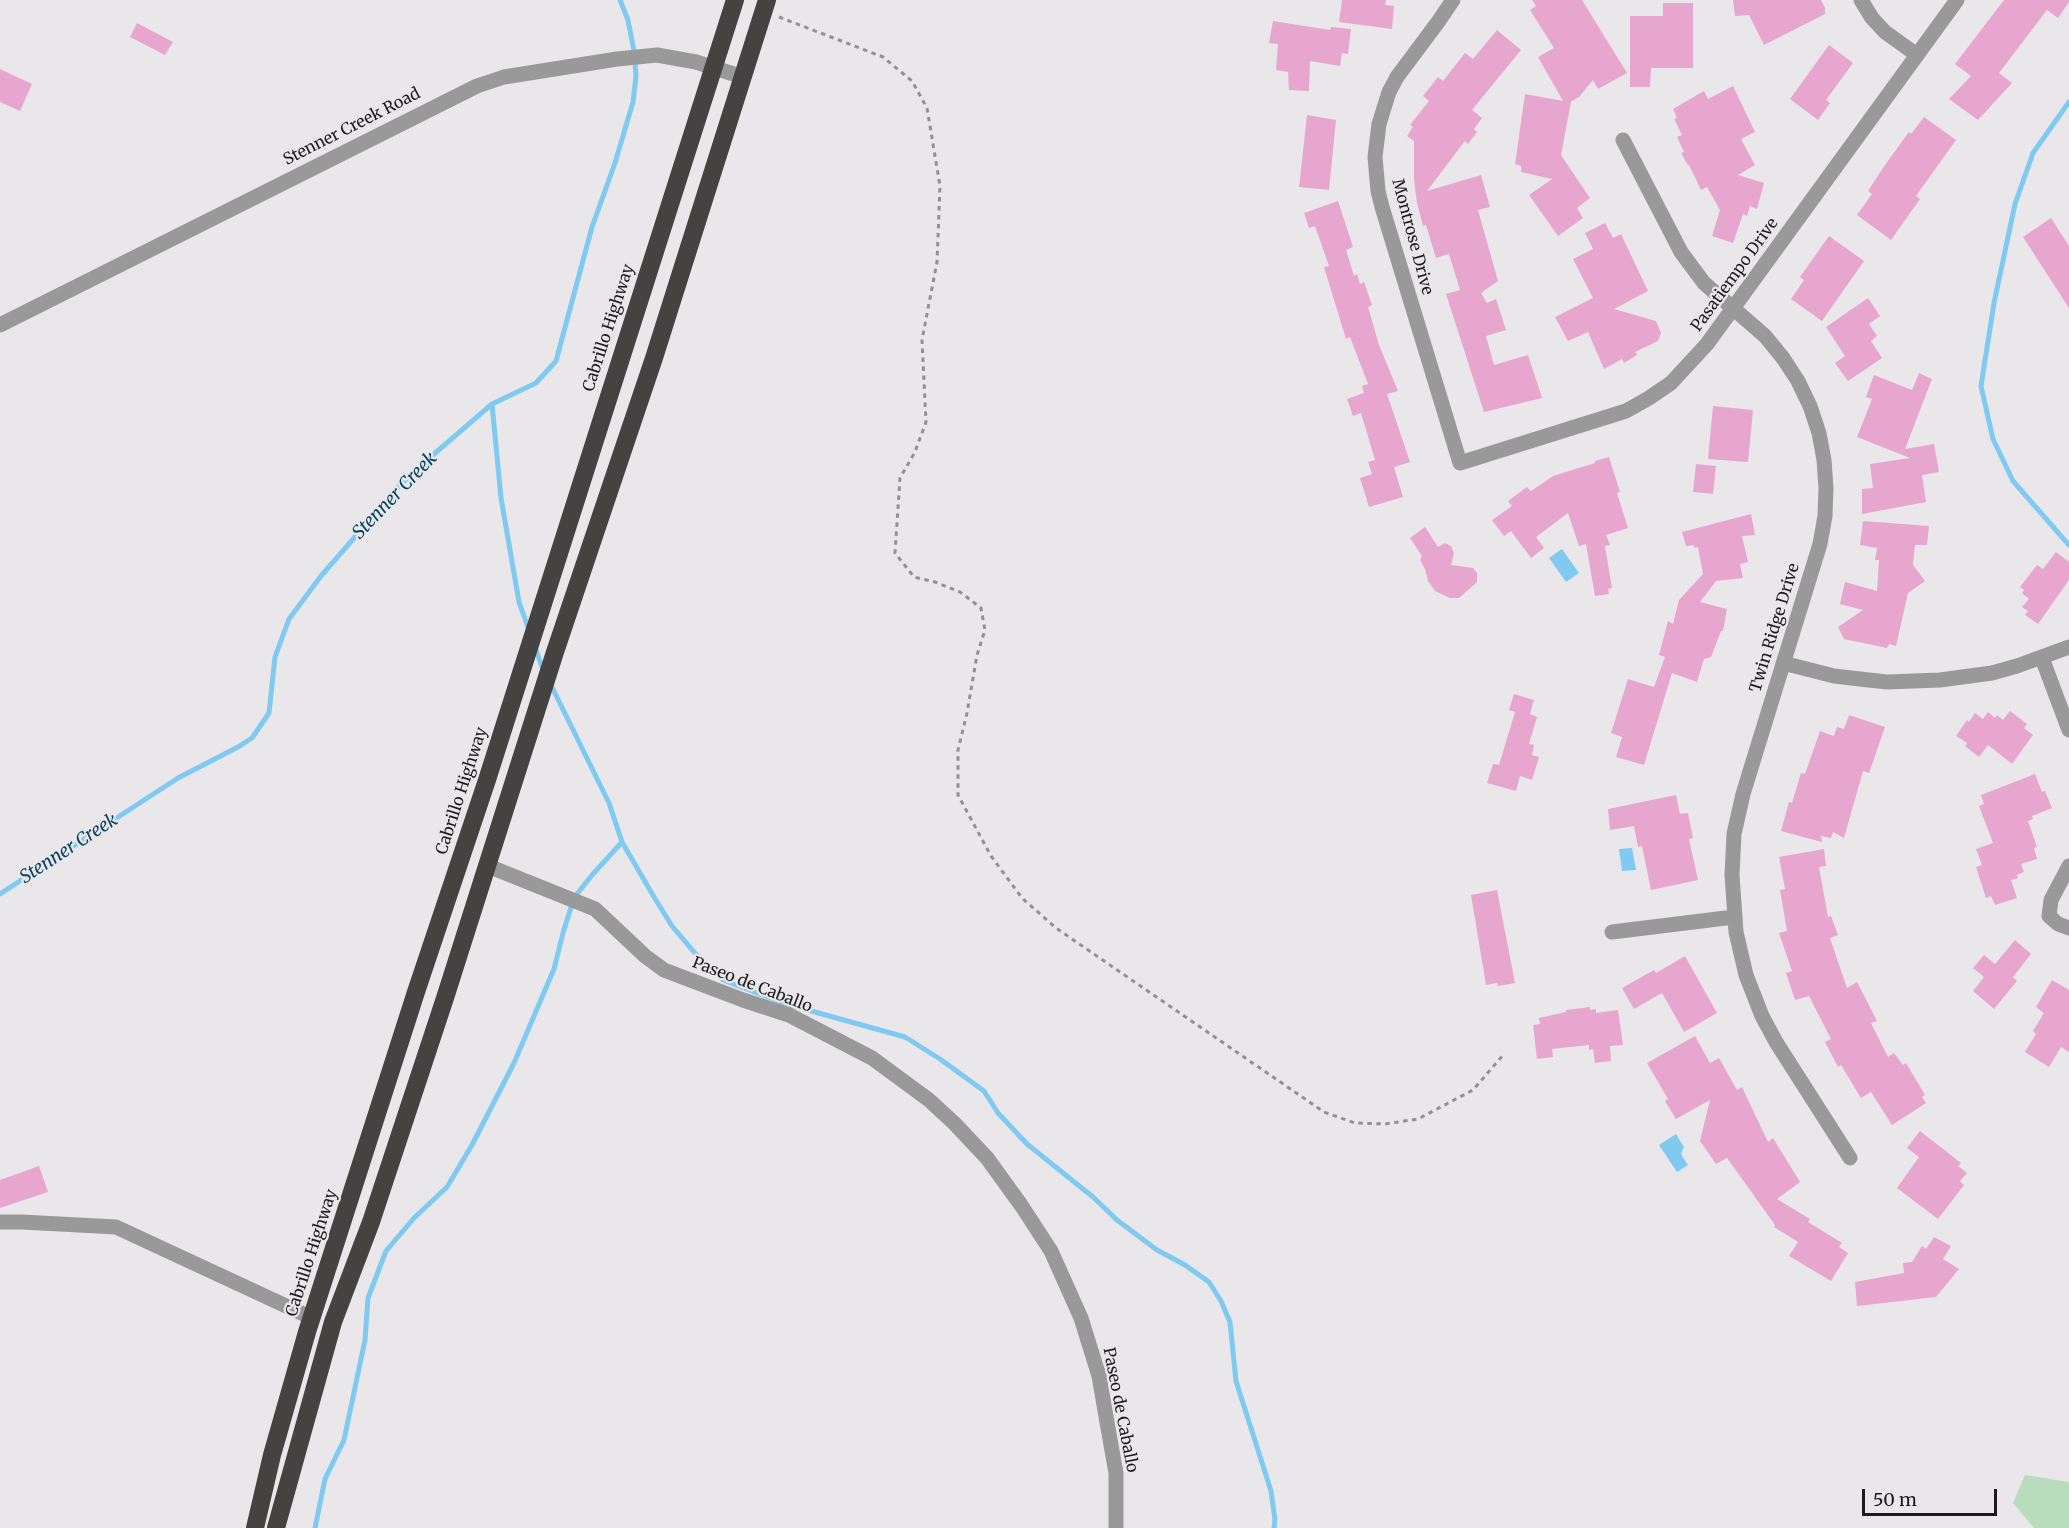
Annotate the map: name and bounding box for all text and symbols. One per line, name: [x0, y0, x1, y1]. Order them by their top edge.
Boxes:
street label: Stenner Creek Road: [280, 84, 424, 170]
street label: Montrose Drive: [1387, 177, 1437, 297]
street label: Pasatiempo Drive: [1687, 214, 1783, 336]
street label: Cabrillo Highway: [579, 262, 639, 394]
water label: Stenner Creek: [348, 448, 442, 544]
street label: Twin Ridge Drive: [1746, 561, 1804, 695]
street label: Cabrillo Highway: [432, 725, 492, 857]
water label: Stenner Creek: [16, 809, 122, 889]
street label: Paseo de Caballo: [689, 953, 815, 1017]
street label: Cabrillo Highway: [282, 1187, 342, 1319]
street label: Paseo de Caballo: [1098, 1346, 1142, 1474]
scale bar: [1865, 1477, 2000, 1515]
text: 50 m: [1873, 1488, 1917, 1511]

